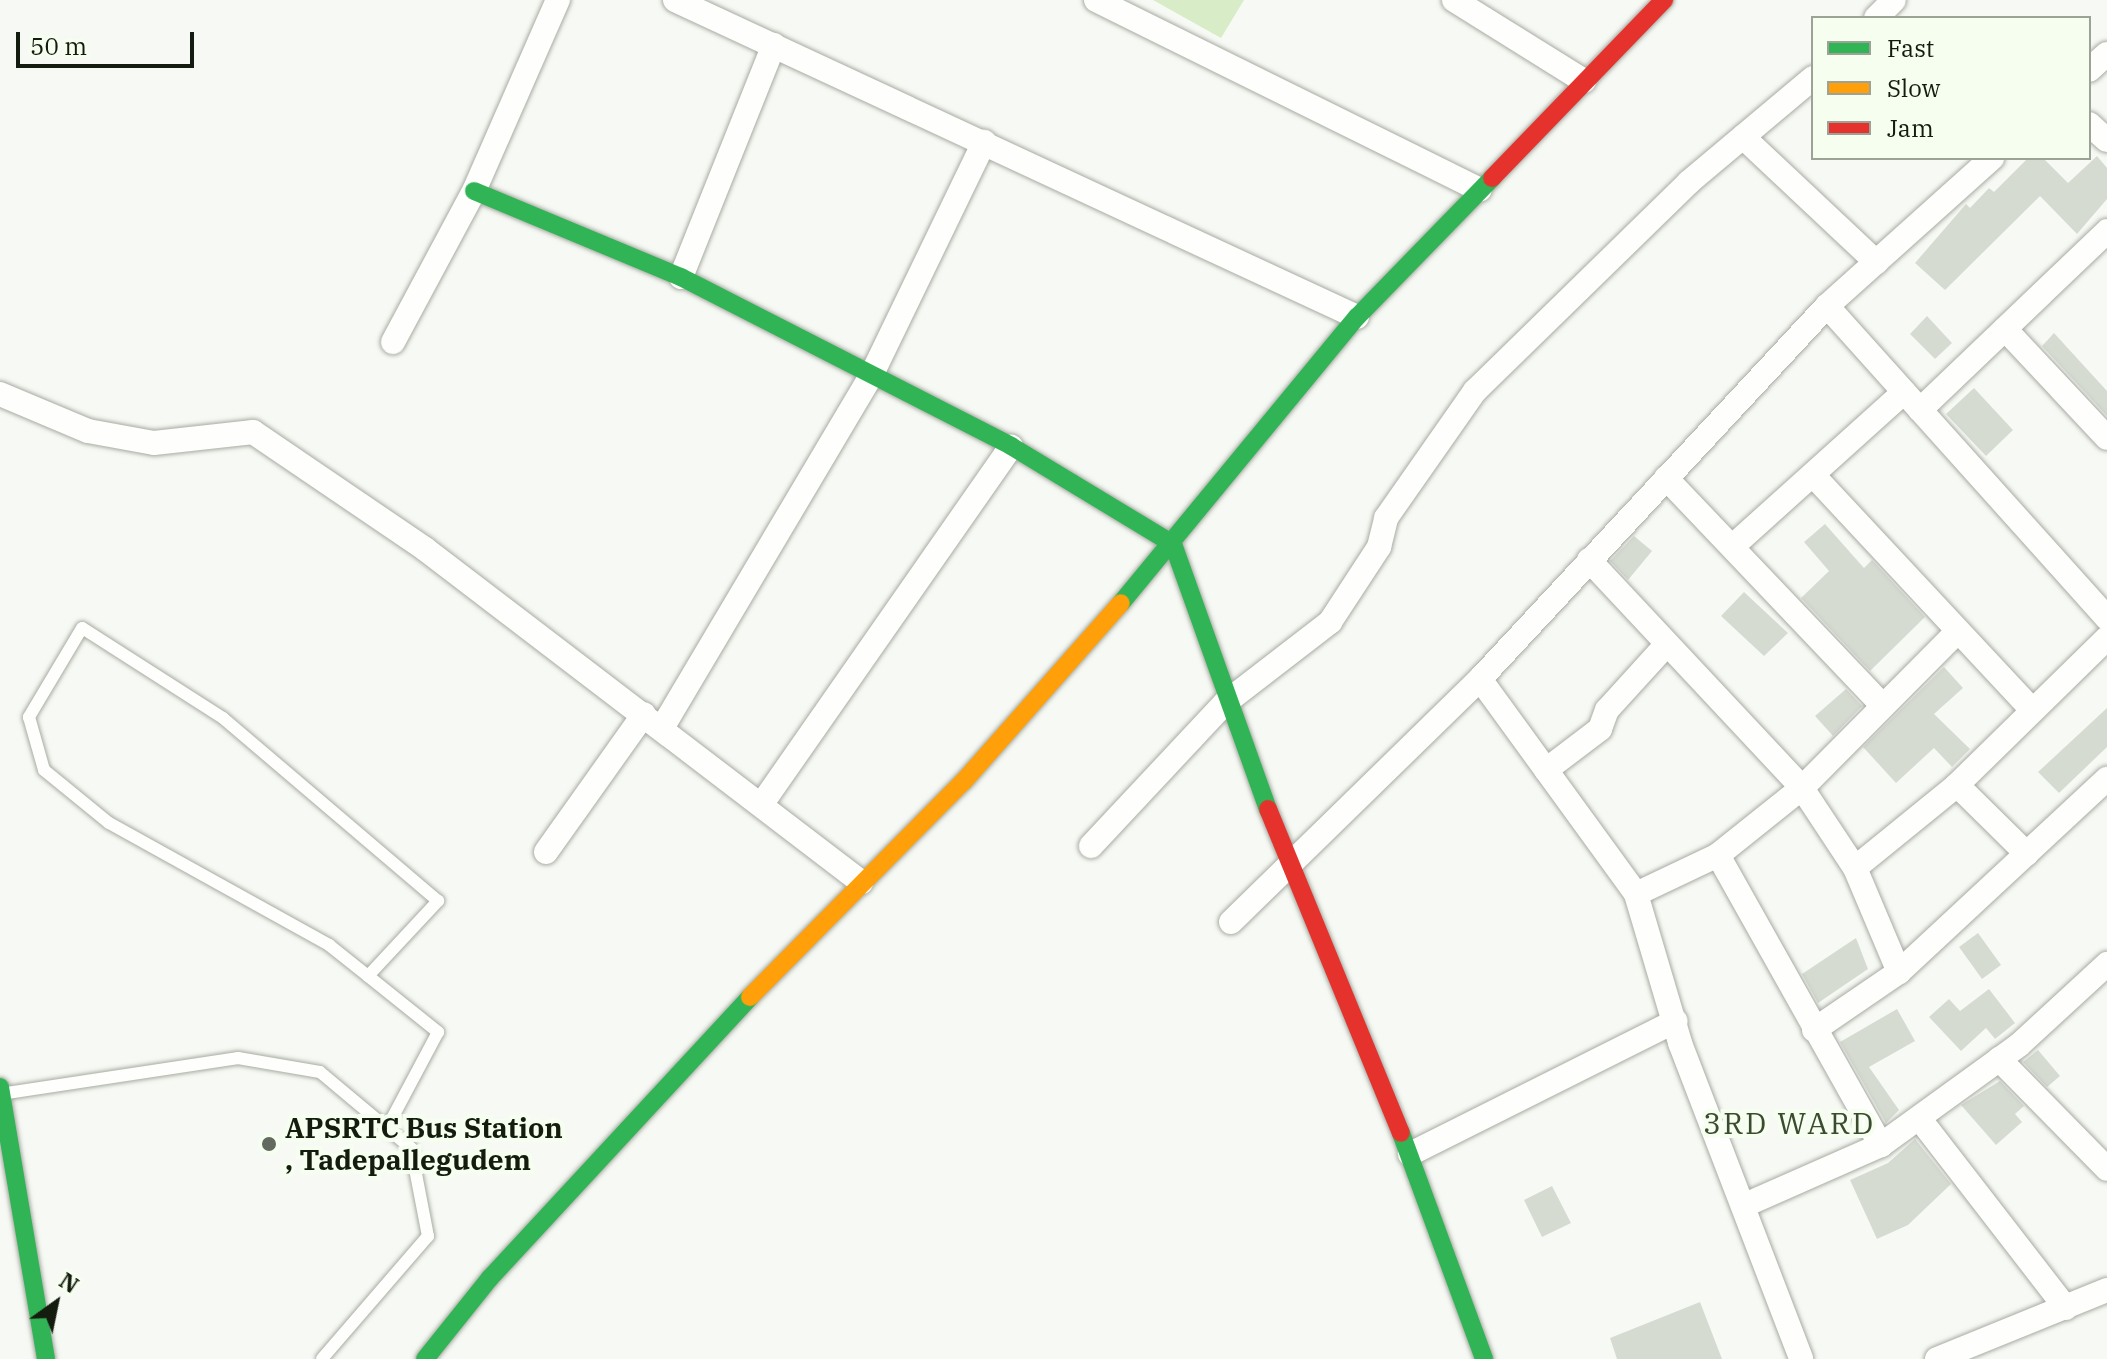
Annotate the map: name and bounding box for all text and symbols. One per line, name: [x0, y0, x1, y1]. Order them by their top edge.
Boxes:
scale bar: [20, 16, 198, 66]
legend: [1811, 16, 2091, 160]
text: 50 m: [30, 30, 87, 62]
text: Fast: [1887, 32, 1934, 64]
text: Slow: [1887, 72, 1940, 104]
text: Jam: [1887, 112, 1934, 144]
district label: 3RD WARD: [1703, 1105, 1875, 1141]
place label: APSRTC Bus Station , Tadepallegudem: [285, 1111, 563, 1177]
marker: APSRTC Bus Station , Tadepallegudem: [260, 1135, 278, 1153]
north arrow: [16, 1263, 96, 1343]
text: N: [54, 1266, 85, 1299]

